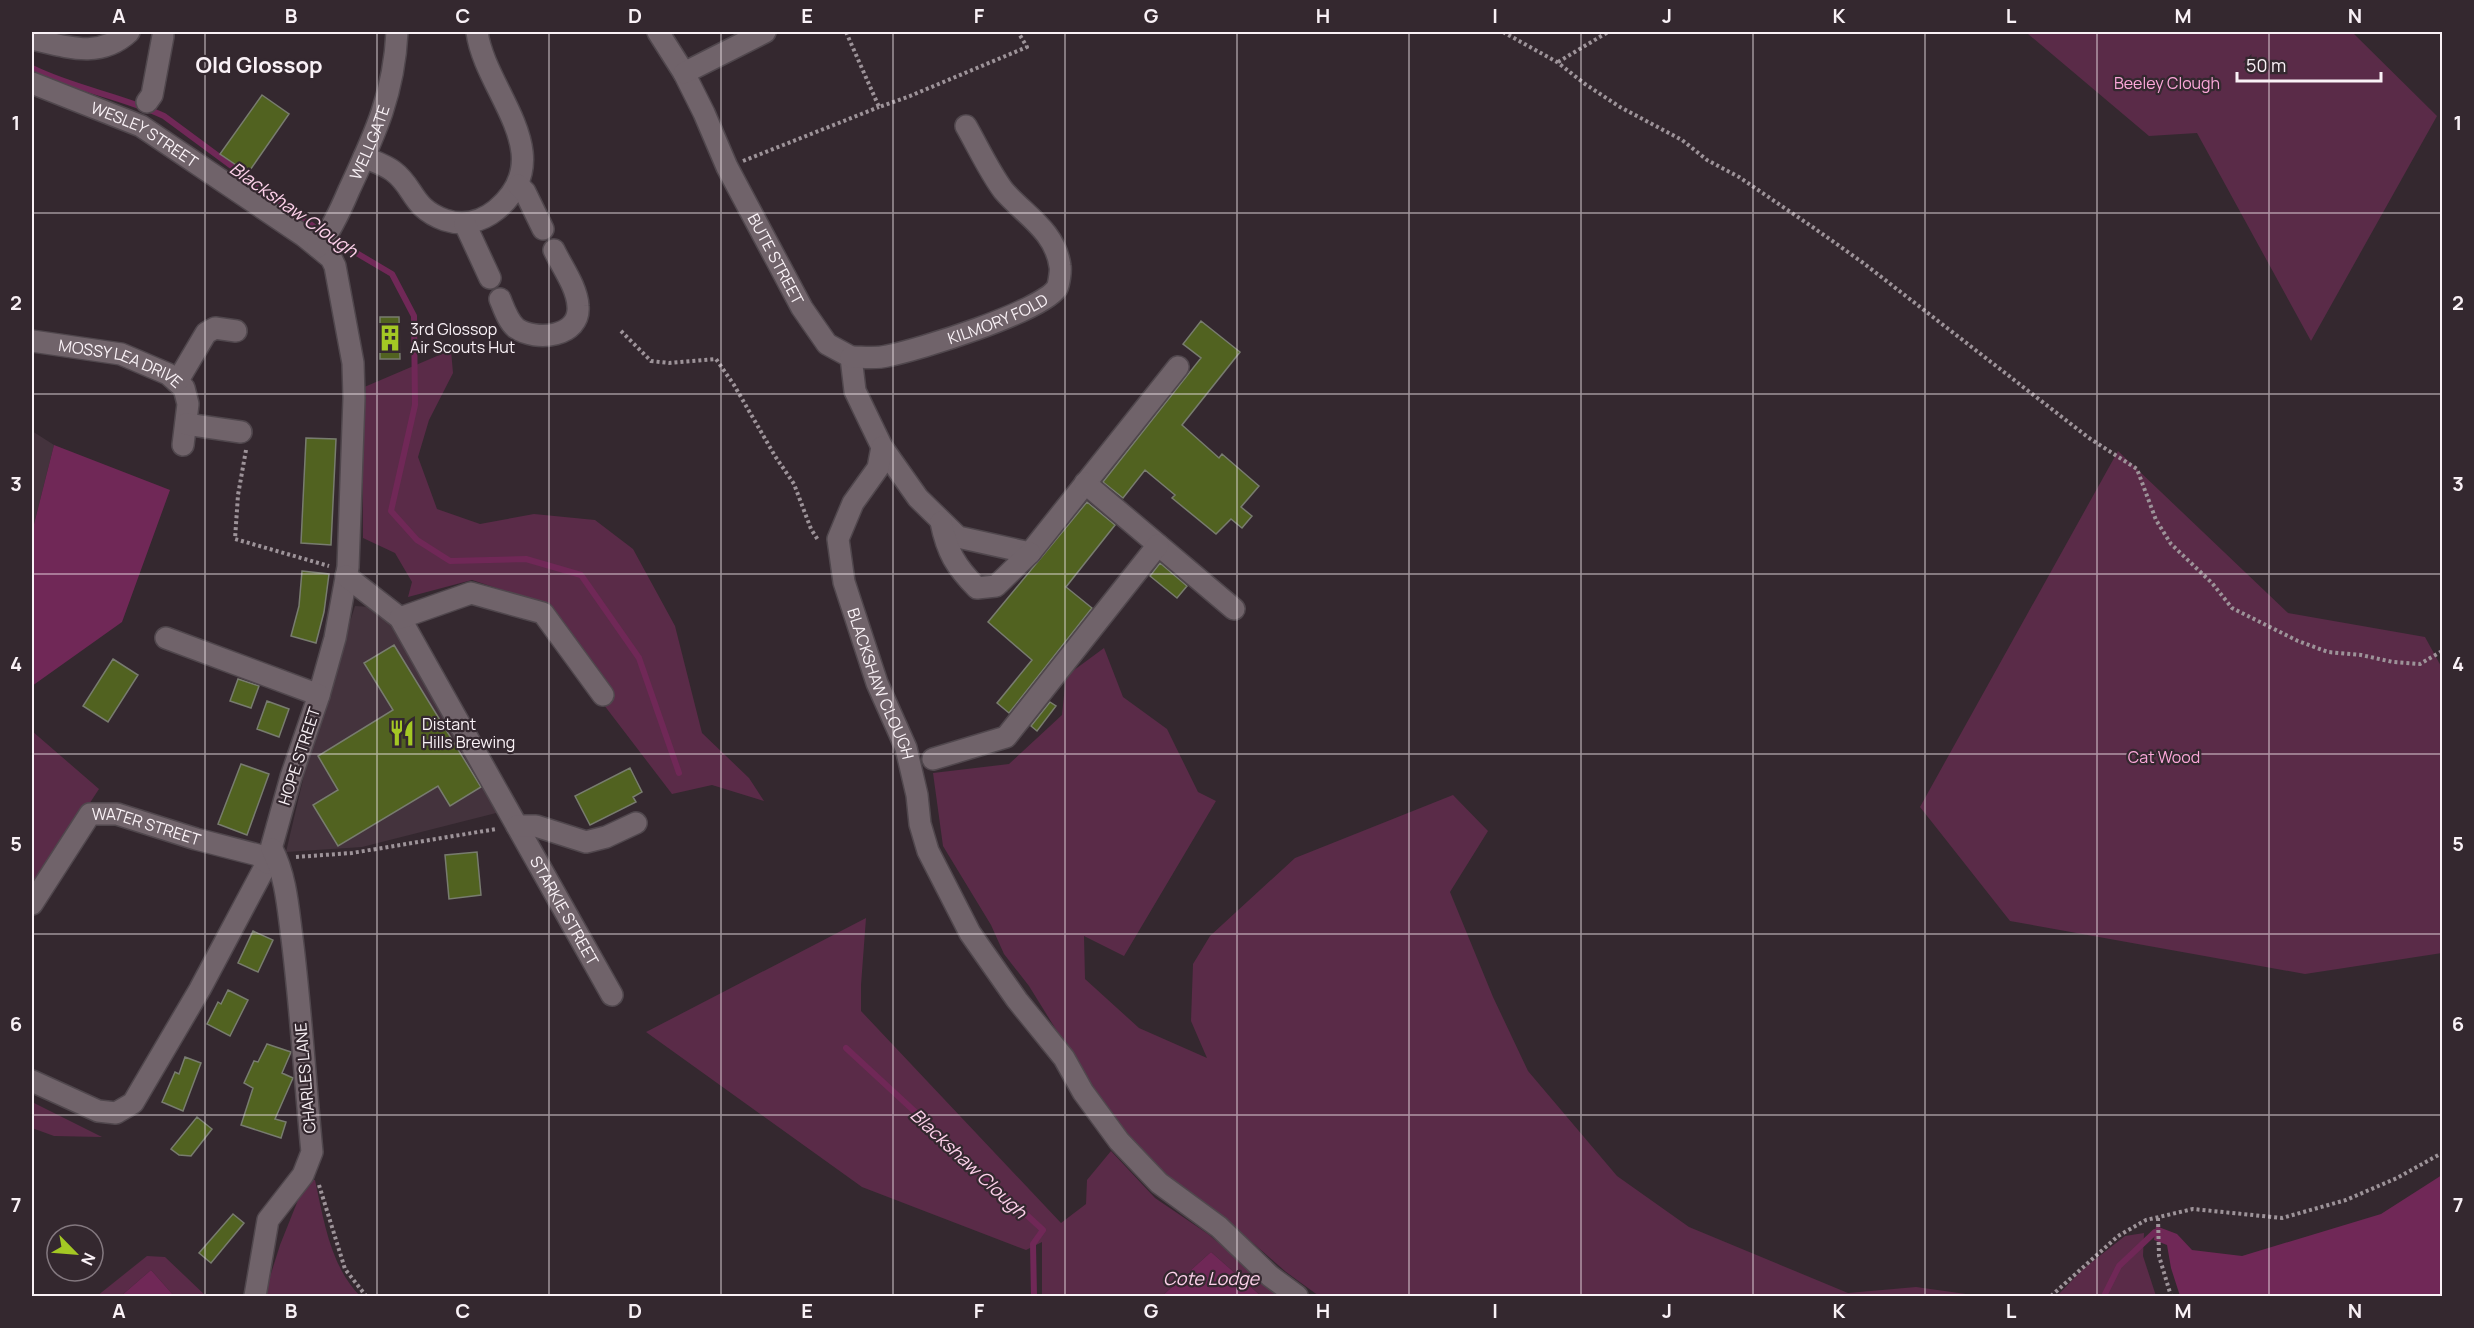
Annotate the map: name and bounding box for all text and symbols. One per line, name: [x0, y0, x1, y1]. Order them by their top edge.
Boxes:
text: A: [112, 2, 126, 29]
text: B: [285, 2, 298, 29]
text: C: [456, 2, 470, 29]
text: D: [628, 2, 642, 29]
text: E: [801, 2, 813, 29]
text: F: [974, 2, 985, 29]
text: G: [1144, 2, 1159, 29]
text: H: [1316, 2, 1330, 29]
text: I: [1492, 2, 1498, 29]
text: J: [1662, 2, 1672, 29]
text: K: [1833, 2, 1846, 29]
text: L: [2006, 2, 2017, 29]
text: M: [2174, 2, 2192, 29]
text: N: [2348, 2, 2362, 29]
scale bar: [2237, 45, 2381, 83]
district label: Old Glossop: [195, 50, 323, 80]
text: 50 m: [2246, 53, 2286, 77]
park label: Beeley Clough: [2114, 72, 2220, 94]
street label: WESLEY STREET: [88, 96, 203, 173]
street label: WELLGATE: [344, 102, 395, 183]
text: 1: [12, 109, 20, 136]
text: 1: [2454, 109, 2462, 136]
water label: Blackshaw Clough: [225, 156, 364, 263]
street label: BUTE STREET: [743, 209, 809, 309]
street label: KILMORY FOLD: [945, 288, 1052, 349]
text: 2: [10, 289, 22, 316]
text: 2: [2452, 289, 2464, 316]
place label: 3rd Glossop Air Scouts Hut: [410, 318, 515, 358]
building icon: 3rd Glossop Air Scouts Hut: [375, 323, 405, 353]
street label: MOSSY LEA DRIVE: [57, 334, 187, 393]
text: 3: [10, 470, 22, 497]
text: 3: [2452, 470, 2464, 497]
street label: BLACKSHAW CLOUGH: [842, 605, 919, 761]
text: 4: [10, 650, 22, 677]
text: 4: [2452, 650, 2464, 677]
street label: HOPE STREET: [273, 704, 325, 808]
place label: Distant Hills Brewing: [422, 713, 515, 753]
restaurant icon: Distant Hills Brewing: [387, 718, 417, 748]
park label: Cat Wood: [2128, 746, 2200, 768]
street label: WATER STREET: [92, 803, 204, 851]
text: 5: [10, 830, 22, 857]
text: 5: [2452, 830, 2464, 857]
street label: STARKIE STREET: [525, 852, 604, 970]
text: 6: [10, 1010, 22, 1037]
text: 6: [2452, 1010, 2464, 1037]
street label: CHARLES LANE: [289, 1022, 321, 1134]
water label: Blackshaw Clough: [906, 1103, 1033, 1224]
text: 7: [11, 1191, 21, 1218]
text: 7: [2453, 1191, 2463, 1218]
north arrow: [45, 1223, 105, 1283]
text: N: [76, 1249, 101, 1269]
water label: Cote Lodge: [1163, 1266, 1261, 1290]
text: A: [112, 1297, 126, 1324]
text: B: [285, 1297, 298, 1324]
text: C: [456, 1297, 470, 1324]
text: D: [628, 1297, 642, 1324]
text: E: [801, 1297, 813, 1324]
text: F: [974, 1297, 985, 1324]
text: G: [1144, 1297, 1159, 1324]
text: H: [1316, 1297, 1330, 1324]
text: I: [1492, 1297, 1498, 1324]
text: J: [1662, 1297, 1672, 1324]
text: K: [1833, 1297, 1846, 1324]
text: L: [2006, 1297, 2017, 1324]
text: M: [2174, 1297, 2192, 1324]
text: N: [2348, 1297, 2362, 1324]

